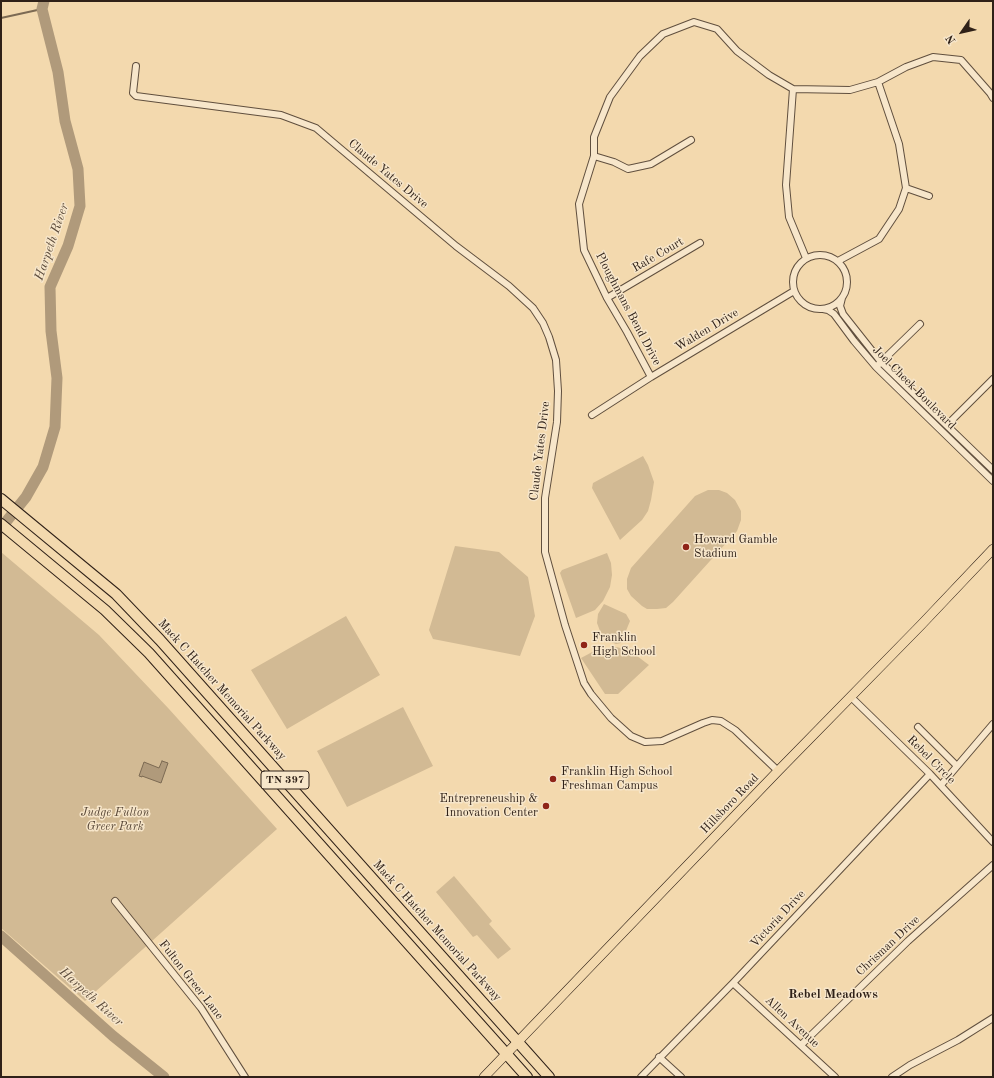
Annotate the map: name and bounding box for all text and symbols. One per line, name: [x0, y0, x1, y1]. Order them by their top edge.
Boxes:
north arrow: [942, 12, 982, 52]
text: N: [945, 32, 959, 46]
street label: Claude Yates Drive: [345, 136, 431, 212]
water label: Harpeth River: [32, 201, 72, 283]
street label: Rafe Court: [630, 235, 686, 275]
street label: Ploughmans Bend Drive: [592, 250, 664, 368]
street label: Walden Drive: [673, 305, 741, 355]
street label: Joel Cheek Boulevard: [869, 343, 959, 433]
street label: Claude Yates Drive: [527, 401, 553, 501]
place label: Howard Gamble Stadium: [694, 533, 778, 561]
marker: Howard Gamble Stadium: [681, 542, 691, 552]
street label: Mack C Hatcher Memorial Parkway: [155, 616, 289, 764]
place label: Franklin High School: [592, 631, 655, 659]
marker: Franklin High School: [579, 640, 589, 650]
street label: Rebel Circle: [904, 733, 958, 787]
place label: Franklin High School Freshman Campus: [561, 765, 672, 793]
road number: TN 397: [261, 771, 309, 789]
street label: Hillsboro Road: [698, 771, 762, 837]
marker: Franklin High School Freshman Campus: [548, 774, 558, 784]
place label: Entrepreneuship & Innovation Center: [440, 792, 538, 820]
marker: Entrepreneuship & Innovation Center: [541, 801, 551, 811]
park label: Judge Fulton Greer Park: [81, 806, 149, 834]
street label: Mack C Hatcher Memorial Parkway: [370, 857, 504, 1005]
street label: Victoria Drive: [748, 887, 808, 951]
street label: Chrisman Drive: [853, 913, 923, 979]
street label: Fulton Greer Lane: [156, 938, 226, 1022]
water label: Harpeth River: [56, 964, 126, 1030]
district label: Rebel Meadows: [788, 987, 878, 1003]
street label: Allen Avenue: [762, 993, 822, 1051]

